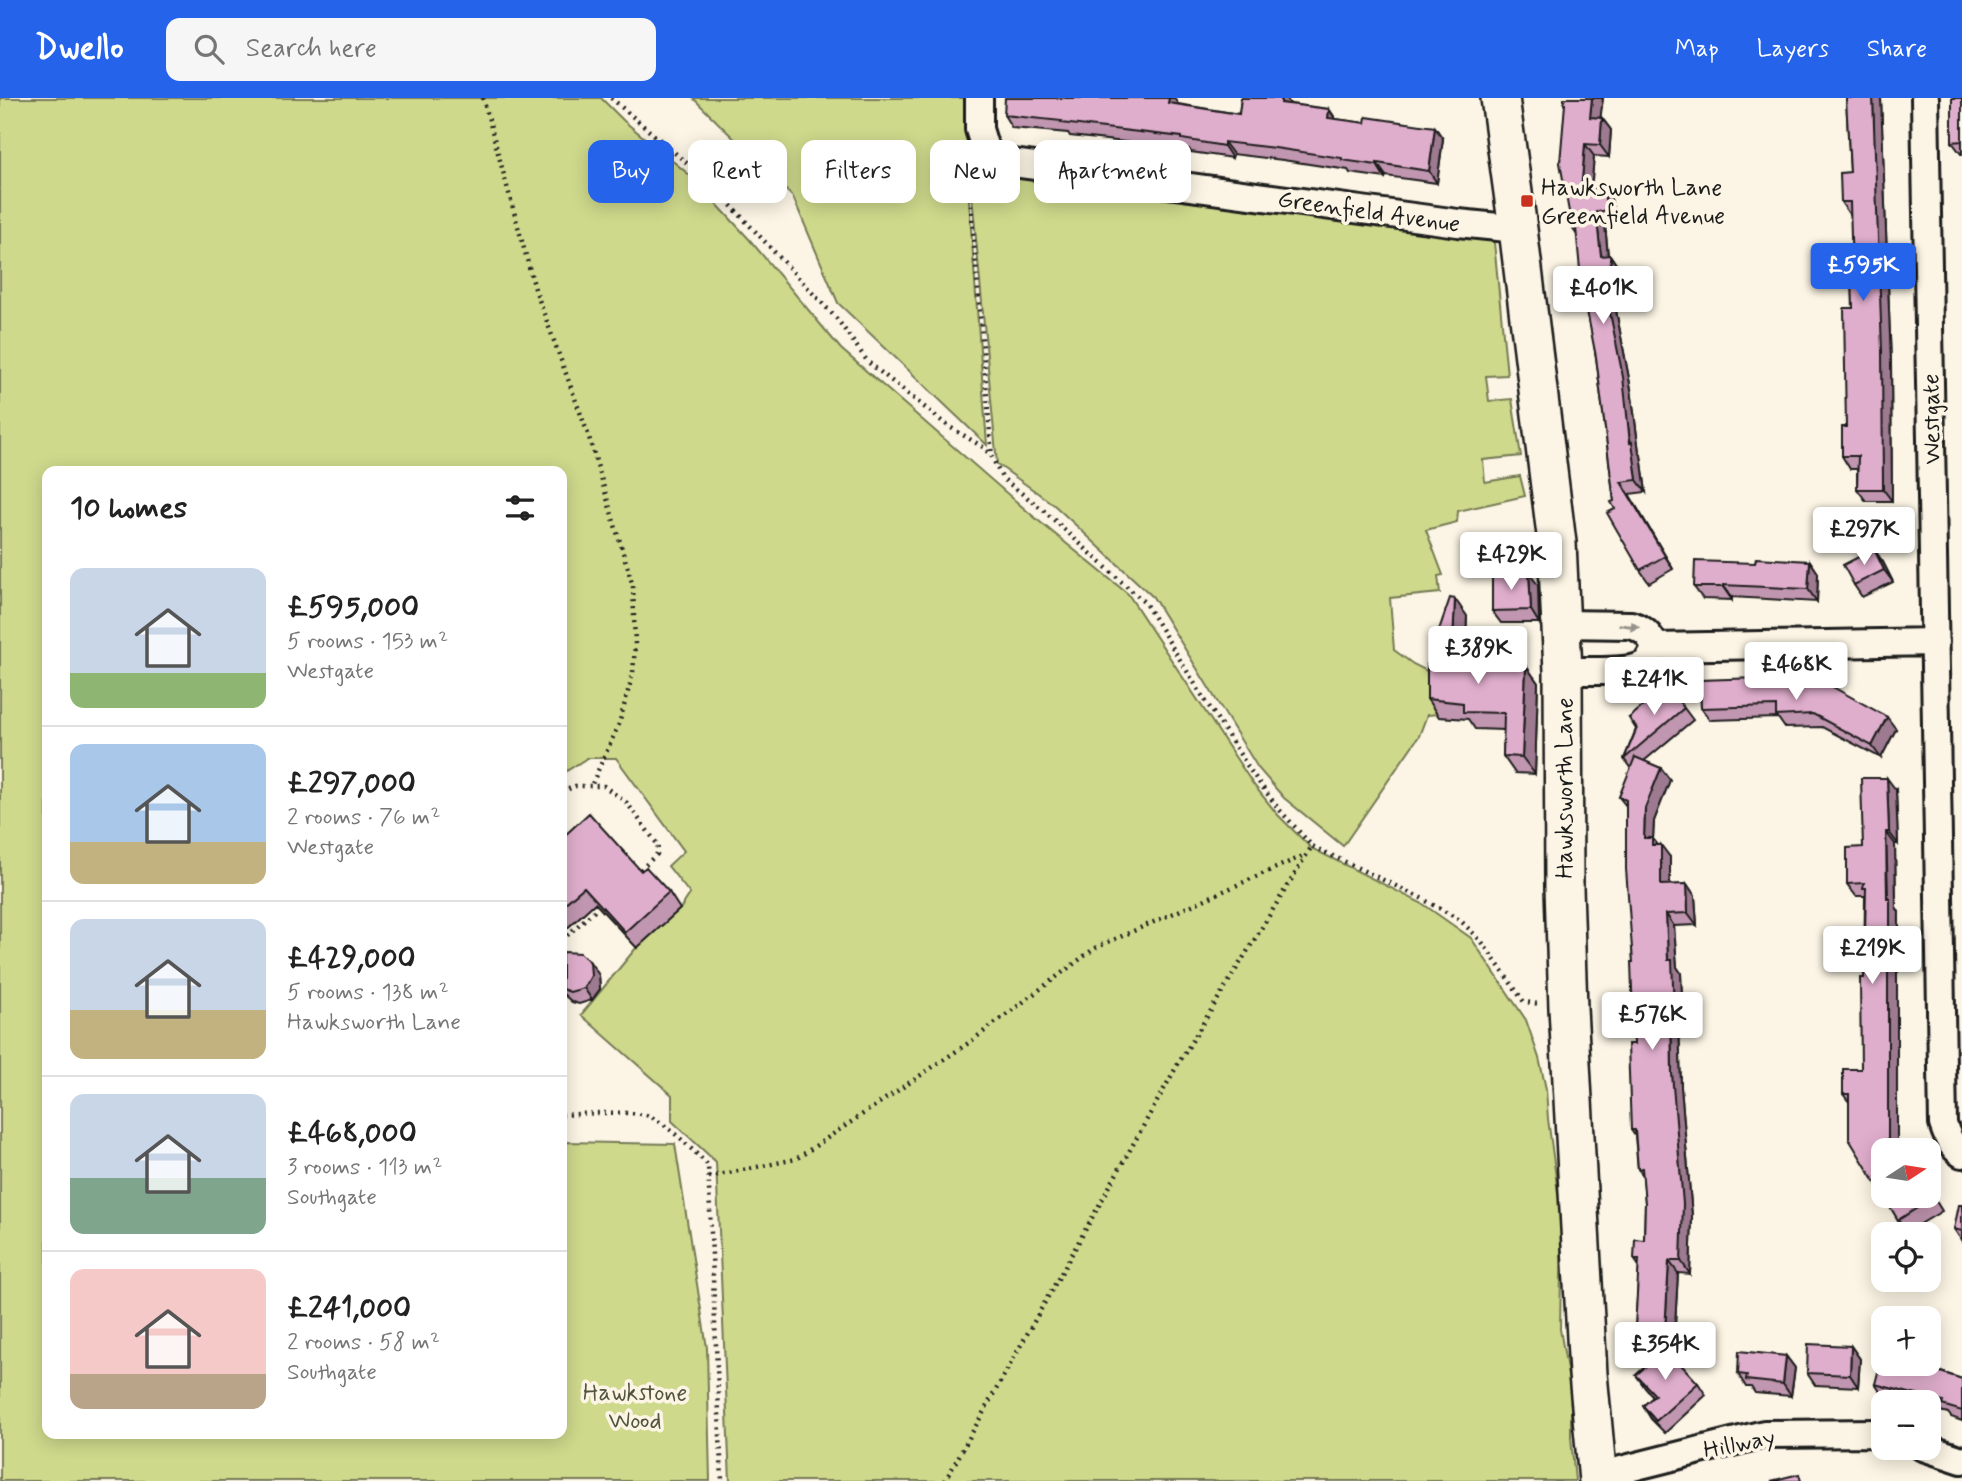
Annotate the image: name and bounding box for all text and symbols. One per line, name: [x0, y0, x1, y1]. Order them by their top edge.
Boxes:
search box: [166, 18, 656, 81]
text: Dwello: [35, 27, 124, 71]
icon: search: [190, 30, 228, 68]
text: Search here: [246, 32, 377, 66]
text: Map: [1675, 34, 1719, 65]
text: Layers: [1757, 34, 1829, 65]
text: Share: [1867, 34, 1927, 65]
chip: Buy: [588, 140, 674, 203]
chip: Rent: [688, 140, 787, 203]
chip: Filters: [801, 140, 916, 203]
chip: New: [930, 140, 1020, 203]
chip: Apartment: [1034, 140, 1191, 203]
place label: Hawksworth Lane Greenfield Avenue: [1541, 173, 1725, 232]
street label: Greenfield Avenue: [1275, 184, 1462, 241]
marker: Hawksworth Lane Greenfield Avenue: [1519, 193, 1535, 209]
pin: £595K: [1814, 244, 1912, 303]
text: £595K: [1827, 251, 1899, 281]
pin: £401K: [1554, 266, 1652, 326]
text: £401K: [1569, 274, 1637, 304]
street label: Westgate: [1916, 373, 1949, 465]
text: 10 homes: [70, 489, 187, 528]
icon: filters: [501, 489, 539, 527]
pin: £297K: [1815, 508, 1913, 567]
text: £297K: [1829, 515, 1899, 545]
pin: £429K: [1462, 532, 1560, 592]
text: £429K: [1476, 540, 1546, 570]
text: £595,000: [287, 588, 419, 627]
icon: home: [126, 596, 210, 680]
one-way arrow: [1618, 621, 1640, 632]
pin: £389K: [1429, 626, 1527, 686]
text: 5 rooms · 153 m²: [287, 627, 448, 657]
text: £389K: [1444, 634, 1512, 664]
pin: £468K: [1747, 642, 1845, 702]
text: £468K: [1761, 650, 1831, 680]
text: Westgate: [287, 657, 374, 687]
pin: £241K: [1605, 658, 1703, 717]
text: £241K: [1621, 665, 1687, 695]
street label: Hawksworth Lane: [1550, 697, 1581, 879]
text: £297,000: [287, 764, 416, 803]
icon: home: [126, 772, 210, 856]
text: 2 rooms · 76 m²: [287, 803, 440, 833]
text: Westgate: [287, 833, 374, 863]
pin: £219K: [1823, 926, 1921, 986]
text: £219K: [1839, 934, 1905, 964]
text: £429,000: [287, 939, 416, 978]
icon: home: [126, 947, 210, 1031]
text: 5 rooms · 138 m²: [287, 978, 449, 1008]
pin: £576K: [1603, 992, 1701, 1052]
text: £576K: [1618, 1000, 1686, 1030]
text: Hawksworth Lane: [287, 1008, 461, 1038]
text: £468,000: [287, 1114, 417, 1153]
icon: home: [126, 1122, 210, 1206]
north arrow: [1871, 1138, 1941, 1208]
map controls: [1871, 1138, 1941, 1460]
text: 3 rooms · 113 m²: [287, 1153, 442, 1183]
text: Southgate: [287, 1183, 377, 1213]
button: locate: [1871, 1222, 1941, 1292]
text: £241,000: [287, 1289, 411, 1328]
icon: home: [126, 1297, 210, 1381]
button: +: [1871, 1306, 1941, 1376]
pin: £354K: [1616, 1322, 1714, 1382]
text: 2 rooms · 58 m²: [287, 1328, 440, 1358]
text: £354K: [1631, 1330, 1699, 1360]
text: Southgate: [287, 1358, 377, 1388]
park label: Hawkstone Wood: [583, 1378, 687, 1437]
button: −: [1871, 1390, 1941, 1460]
street label: Hillway: [1701, 1422, 1778, 1467]

